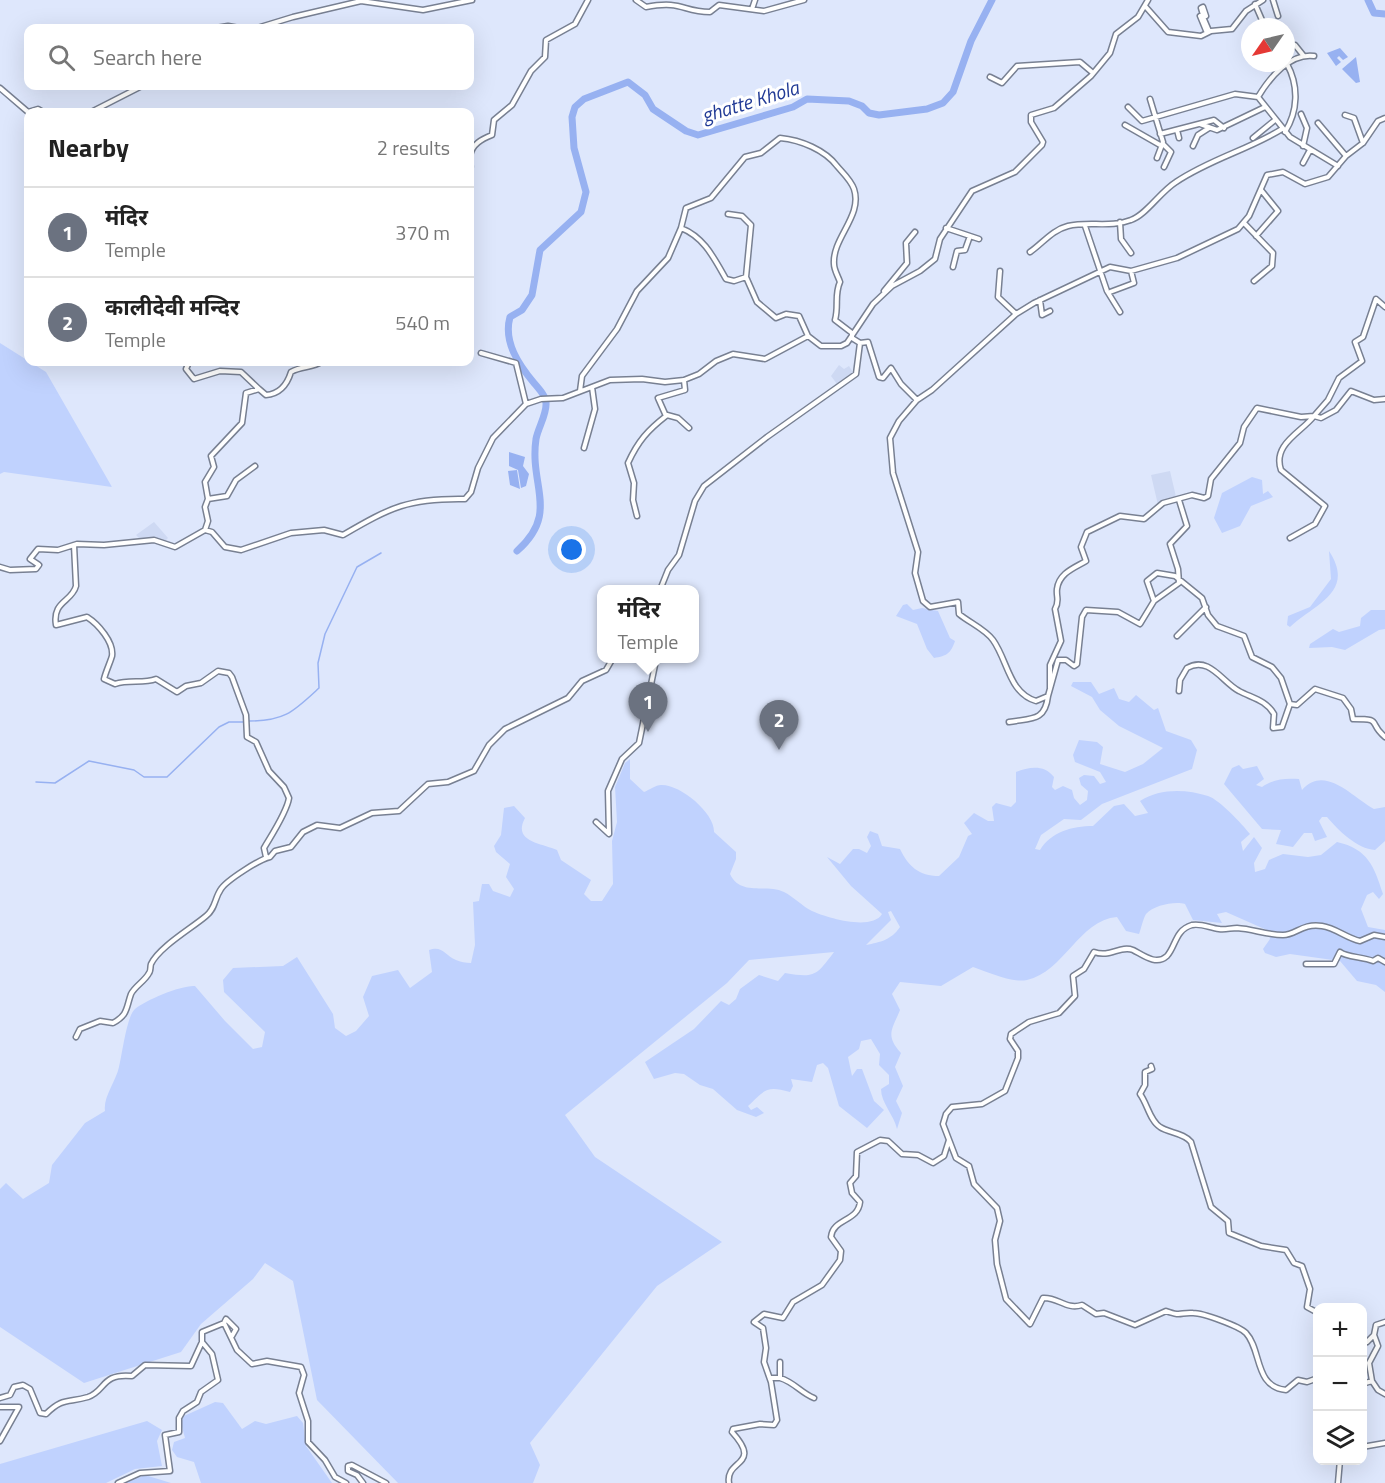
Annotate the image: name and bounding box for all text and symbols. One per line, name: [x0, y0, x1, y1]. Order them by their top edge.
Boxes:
north arrow: [1241, 18, 1295, 72]
search box: [24, 24, 474, 90]
text: Search here: [93, 40, 202, 74]
icon: search: [45, 41, 78, 74]
water label: ghatte Khola: [698, 71, 803, 130]
text: Nearby: [48, 128, 129, 167]
text: 2 results: [377, 132, 450, 163]
text: मंदिर: [105, 200, 148, 234]
text: 1: [62, 217, 73, 248]
text: 370 m: [395, 217, 450, 248]
text: Temple: [105, 234, 166, 265]
text: कालीदेवी मन्दिर: [105, 290, 240, 324]
text: 2: [62, 307, 73, 338]
text: 540 m: [395, 307, 450, 338]
text: Temple: [105, 324, 166, 355]
your location: [557, 535, 586, 564]
popup: [597, 585, 699, 663]
text: मंदिर: [618, 592, 661, 626]
text: Temple: [618, 626, 678, 657]
pin: 1: [628, 682, 668, 732]
pin: 2: [760, 700, 798, 750]
map controls: [1313, 1303, 1367, 1465]
button: +: [1313, 1303, 1367, 1357]
button: −: [1313, 1357, 1367, 1411]
button: layers: [1313, 1411, 1367, 1465]

